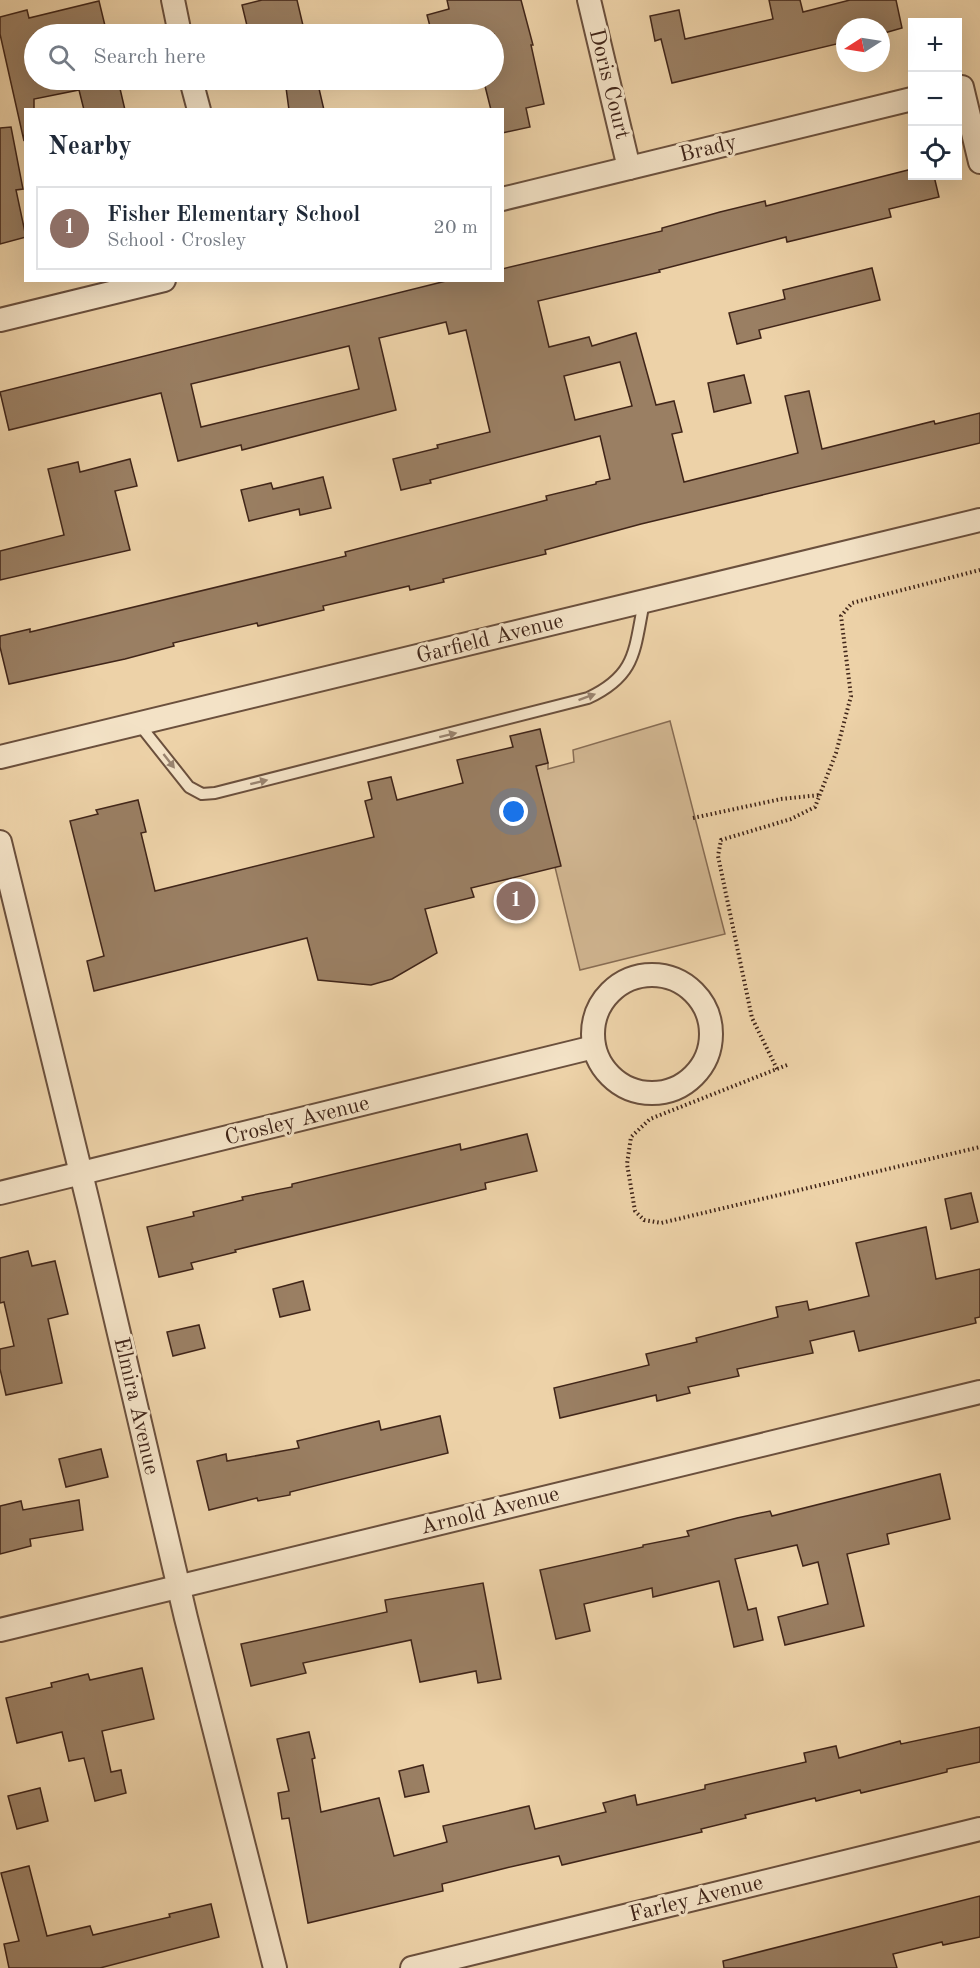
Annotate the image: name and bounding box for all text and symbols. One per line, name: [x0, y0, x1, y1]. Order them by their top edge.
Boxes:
north arrow: [836, 18, 890, 72]
map controls: [908, 18, 962, 180]
button: +: [908, 18, 962, 72]
search box: [24, 24, 504, 90]
street label: Doris Court: [585, 27, 633, 141]
icon: search: [45, 41, 78, 74]
text: Search here: [93, 46, 206, 68]
button: −: [908, 72, 962, 126]
button: locate: [908, 126, 962, 180]
street label: Brady: [677, 131, 739, 167]
text: Nearby: [48, 134, 132, 160]
text: Fisher Elementary School: [107, 204, 360, 226]
text: 1: [64, 218, 75, 238]
text: 20 m: [433, 218, 478, 238]
text: School · Crosley: [107, 231, 246, 251]
street label: Garfield Avenue: [414, 610, 566, 668]
one-way arrow: [578, 692, 596, 702]
one-way arrow: [439, 729, 458, 739]
one-way arrow: [162, 754, 174, 769]
one-way arrow: [250, 777, 268, 787]
your location: [499, 797, 528, 826]
pin: 1: [496, 878, 536, 924]
street label: Crosley Avenue: [223, 1092, 371, 1150]
street label: Elmira Avenue: [109, 1335, 163, 1477]
street label: Arnold Avenue: [418, 1483, 562, 1539]
street label: Farley Avenue: [627, 1872, 765, 1926]

